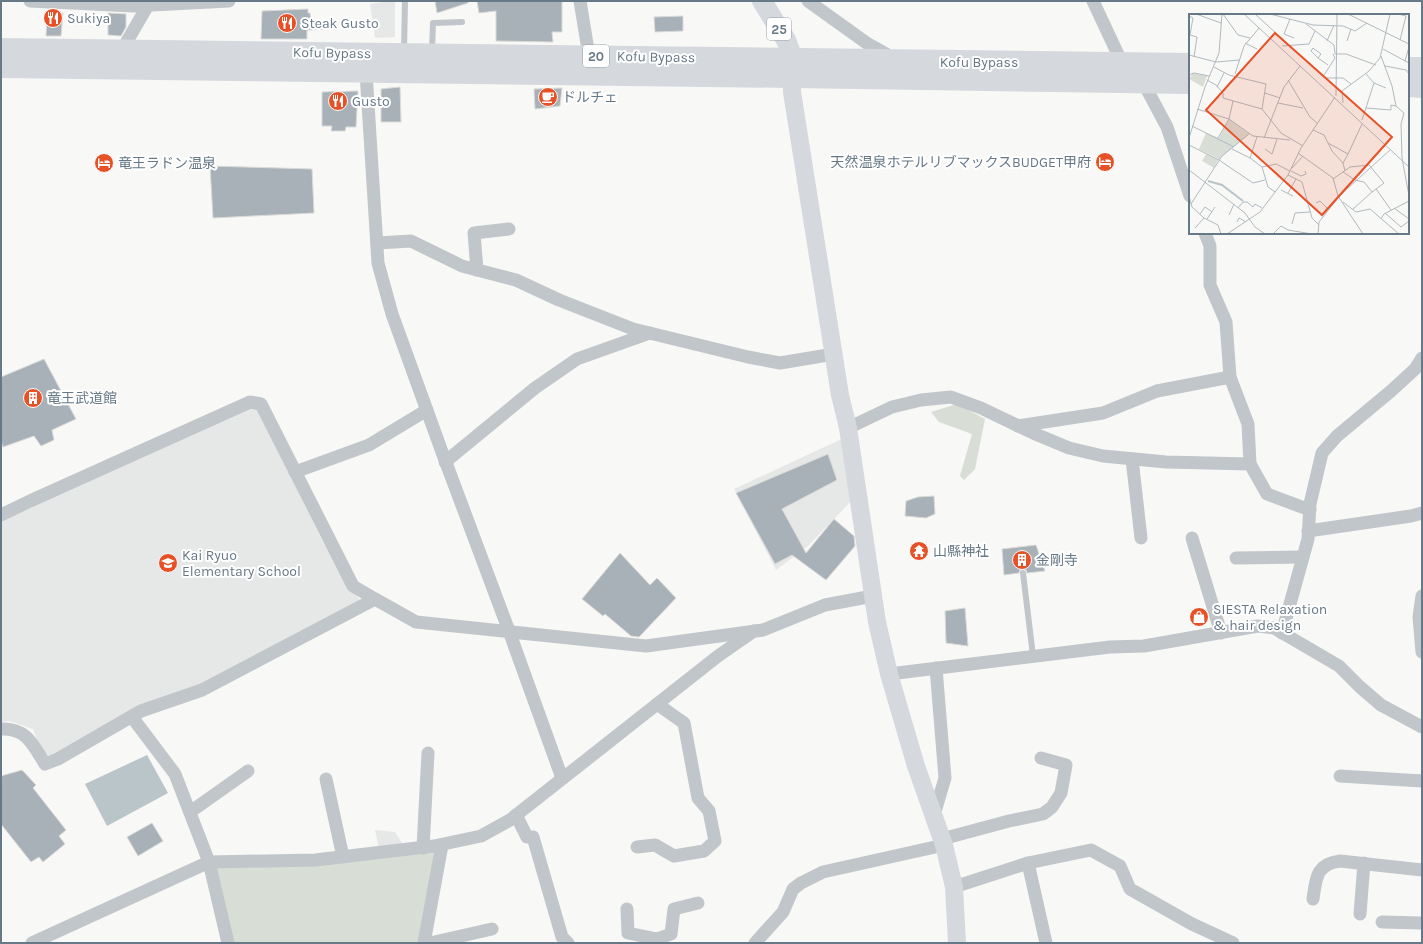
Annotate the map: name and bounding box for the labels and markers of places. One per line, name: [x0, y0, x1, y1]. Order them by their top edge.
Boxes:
restaurant icon: Sukiya: [42, 7, 64, 29]
place label: Sukiya: [67, 10, 110, 27]
restaurant icon: Steak Gusto: [276, 12, 298, 34]
place label: Steak Gusto: [301, 15, 379, 32]
cafe icon: ドルチェ: [537, 86, 559, 108]
place label: ドルチェ: [562, 89, 618, 106]
restaurant icon: Gusto: [327, 90, 349, 112]
place label: Gusto: [352, 93, 390, 110]
hotel icon: 天然温泉ホテルリブマックスBUDGET甲府: [1094, 151, 1116, 173]
hotel icon: 竜王ラドン温泉: [93, 152, 115, 174]
place label: 天然温泉ホテルリブマックスBUDGET甲府: [830, 154, 1091, 171]
place label: 竜王ラドン温泉: [118, 155, 216, 172]
building icon: 竜王武道館: [22, 387, 44, 409]
place label: 竜王武道館: [47, 390, 117, 407]
temple icon: 山縣神社: [908, 540, 930, 562]
place label: 山縣神社: [933, 543, 989, 560]
place label: Kai Ryuo Elementary School: [182, 547, 301, 580]
building icon: 金剛寺: [1011, 549, 1033, 571]
school or university icon: Kai Ryuo Elementary School: [157, 552, 179, 574]
place label: 金剛寺: [1036, 552, 1078, 569]
place label: SIESTA Relaxation & hair design: [1213, 601, 1327, 634]
shop icon: SIESTA Relaxation & hair design: [1188, 606, 1210, 628]

